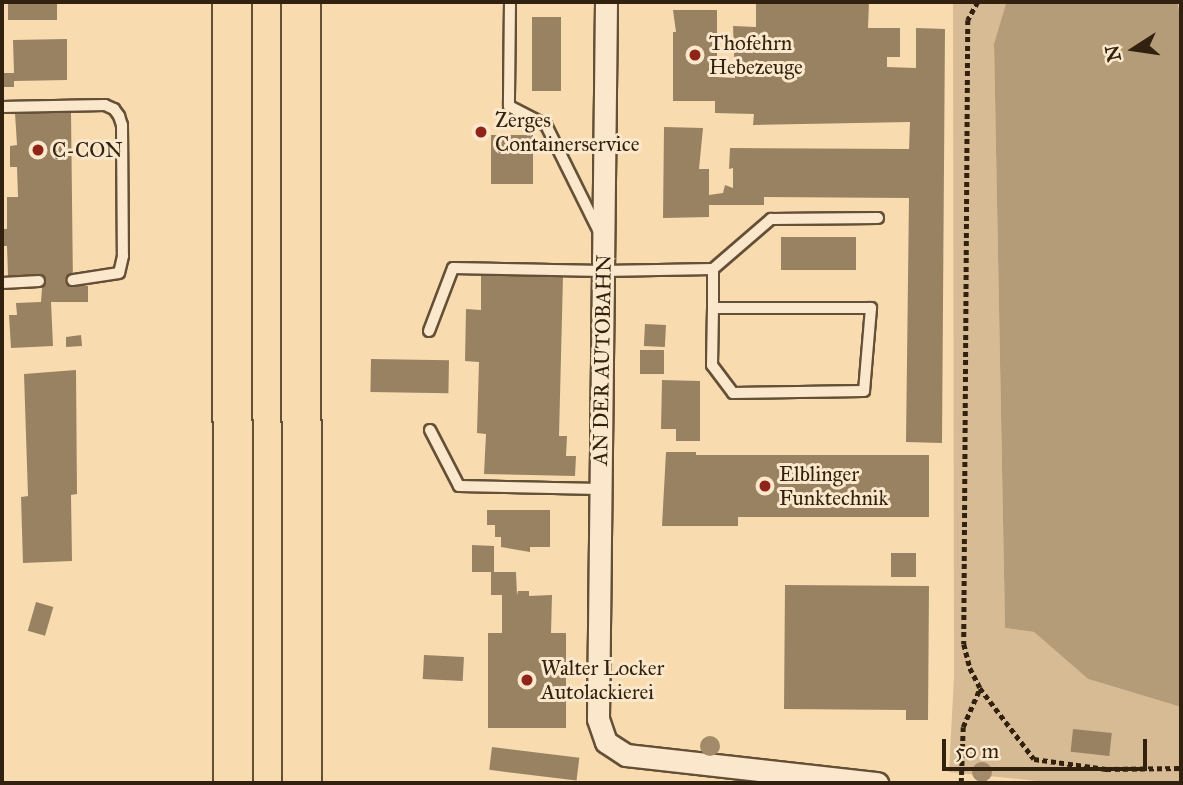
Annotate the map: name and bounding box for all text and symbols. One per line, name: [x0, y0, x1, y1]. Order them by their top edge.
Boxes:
north arrow: [1099, 14, 1169, 84]
place label: Thofehrn Hebezeuge: [709, 30, 803, 80]
text: N: [1100, 43, 1126, 64]
marker: Thofehrn Hebezeuge: [687, 47, 703, 63]
place label: Zerges Containerservice: [495, 107, 639, 157]
marker: Zerges Containerservice: [473, 124, 489, 140]
place label: C-CON: [52, 137, 123, 163]
marker: C-CON: [30, 142, 46, 158]
street label: AN DER AUTOBAHN: [588, 254, 616, 466]
place label: Elblinger Funktechnik: [779, 461, 888, 511]
marker: Elblinger Funktechnik: [757, 478, 773, 494]
place label: Walter Locker Autolackierei: [541, 655, 664, 705]
marker: Walter Locker Autolackierei: [519, 672, 535, 688]
scale bar: [945, 726, 1150, 770]
text: 50 m: [955, 738, 999, 764]

